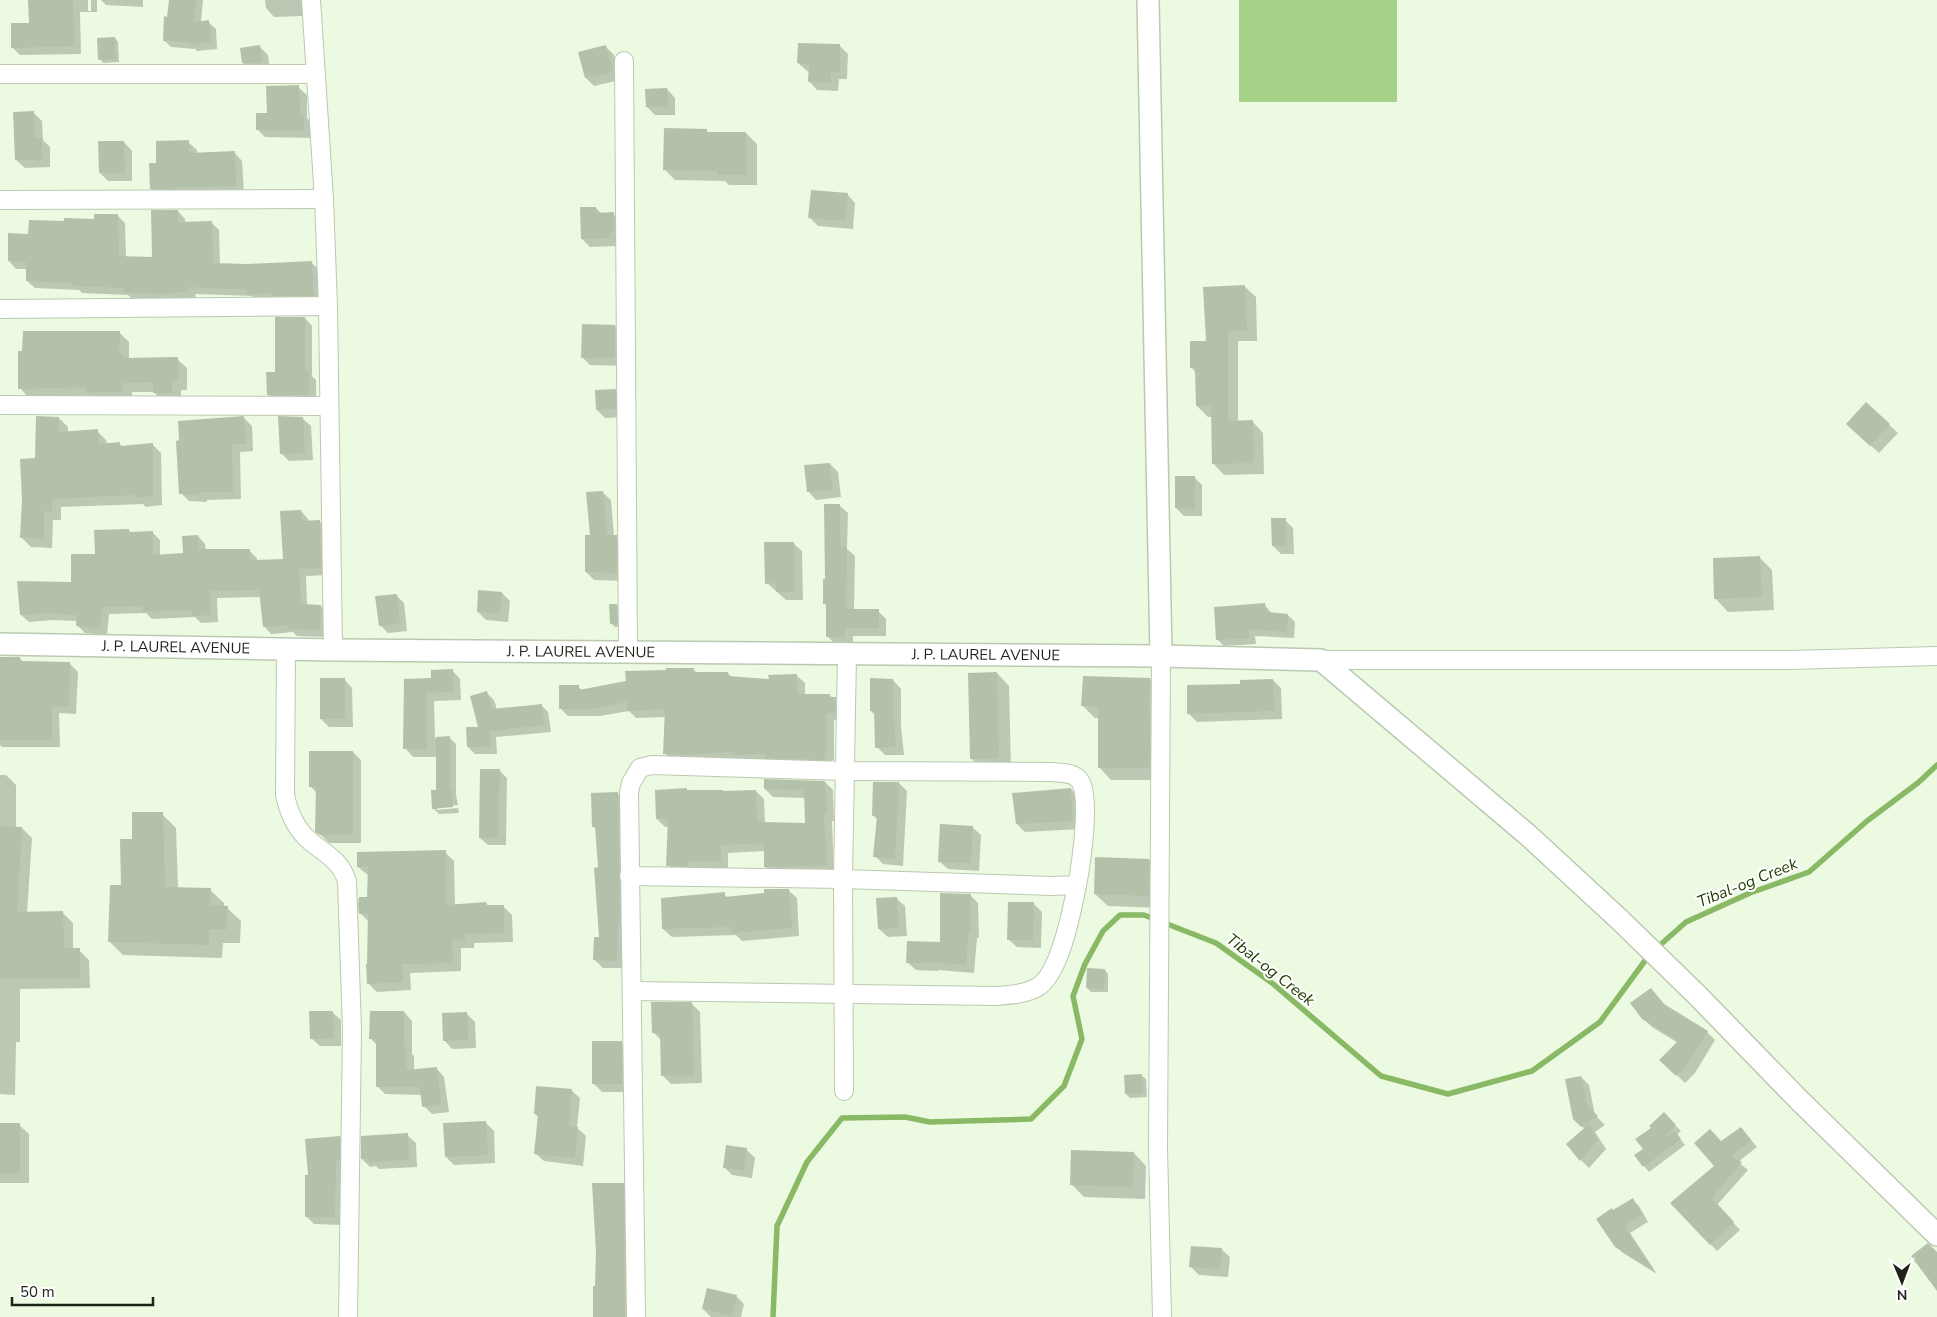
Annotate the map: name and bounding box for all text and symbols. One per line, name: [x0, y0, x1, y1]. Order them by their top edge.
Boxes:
street label: J. P. LAUREL AVENUE: [101, 636, 250, 659]
street label: J. P. LAUREL AVENUE: [506, 641, 655, 662]
street label: J. P. LAUREL AVENUE: [911, 644, 1060, 665]
water label: Tibal-og Creek: [1694, 852, 1802, 913]
water label: Tibal-og Creek: [1222, 928, 1320, 1012]
north arrow: [1877, 1257, 1927, 1307]
scale bar: [12, 1274, 154, 1306]
text: 50 m: [20, 1282, 55, 1302]
text: N: [1897, 1285, 1908, 1304]

